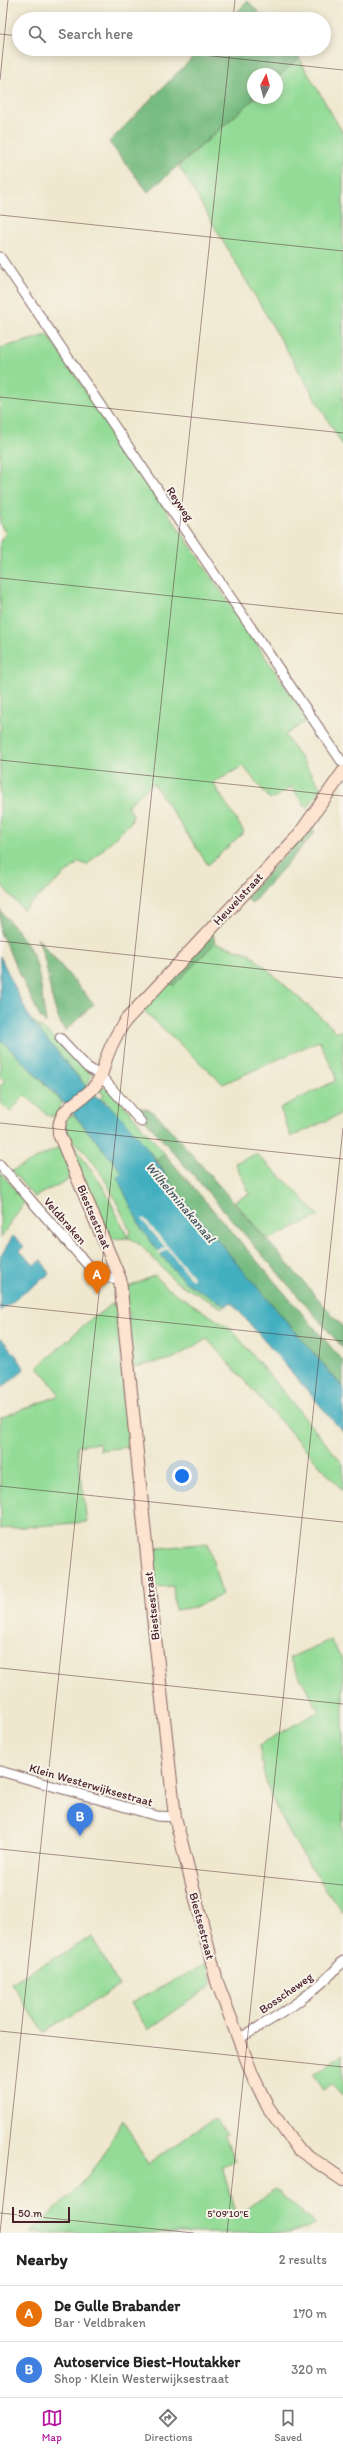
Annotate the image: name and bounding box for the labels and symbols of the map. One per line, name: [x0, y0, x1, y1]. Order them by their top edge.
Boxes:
north arrow: [247, 68, 283, 104]
street label: Reyweg: [163, 484, 197, 525]
street label: Heuvelstraat: [210, 870, 266, 928]
water label: Wilhelminakanaal: [143, 1159, 219, 1247]
street label: Biestsestraat: [74, 1183, 114, 1252]
street label: Veldbraken: [41, 1195, 89, 1248]
pin: A: [84, 1261, 110, 1294]
your location: [172, 1466, 192, 1486]
street label: Biestsestraat: [141, 1571, 163, 1641]
street label: Klein Westerwijksestraat: [28, 1761, 155, 1809]
pin: B: [67, 1803, 93, 1836]
street label: Biestsestraat: [186, 1891, 218, 1962]
street label: Bosscheweg: [256, 1969, 316, 2017]
scale bar: [12, 2205, 70, 2224]
text: 5°09'10"E: [207, 2207, 249, 2220]

